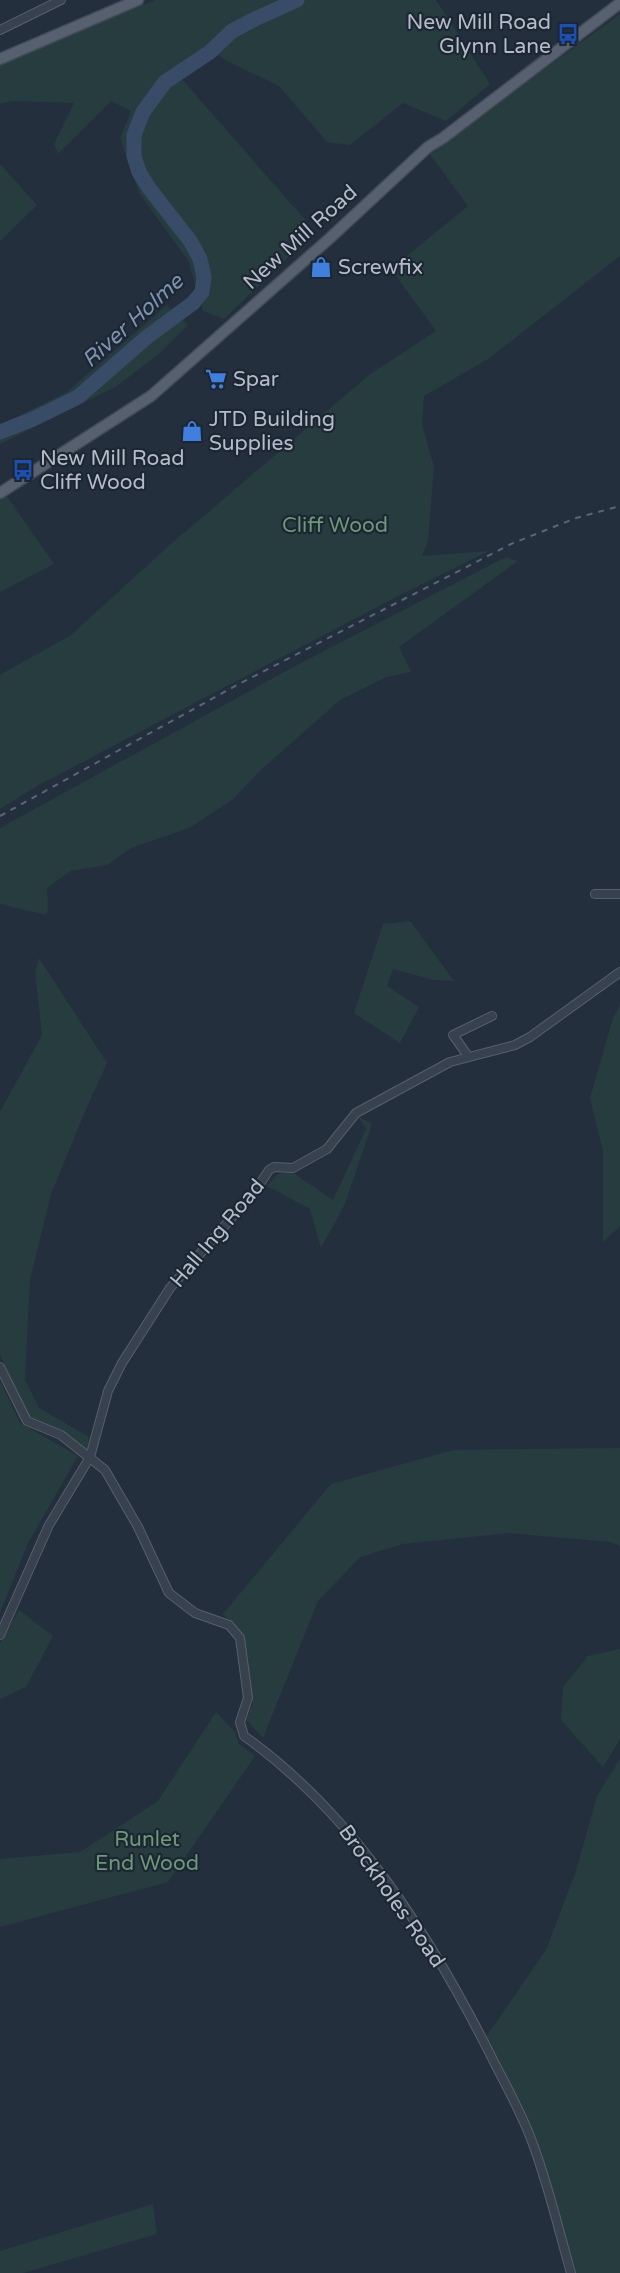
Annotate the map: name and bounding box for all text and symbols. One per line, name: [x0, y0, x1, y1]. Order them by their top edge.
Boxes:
place label: New Mill Road Glynn Lane: [407, 10, 551, 59]
bus stop icon: New Mill Road Glynn Lane: [556, 22, 580, 46]
street label: New Mill Road: [238, 180, 362, 295]
shop icon: Screwfix: [309, 255, 333, 279]
place label: Screwfix: [338, 255, 423, 280]
water label: River Holme: [77, 268, 190, 373]
supermarket icon: Spar: [204, 367, 228, 391]
place label: Spar: [233, 367, 279, 392]
place label: JTD Building Supplies: [209, 407, 335, 456]
shop icon: JTD Building Supplies: [180, 419, 204, 443]
place label: New Mill Road Cliff Wood: [40, 446, 184, 495]
bus stop icon: New Mill Road Cliff Wood: [11, 458, 35, 482]
park label: Cliff Wood: [282, 513, 388, 538]
street label: Hall Ing Road: [165, 1174, 270, 1293]
street label: Brockholes Road: [333, 1820, 450, 1972]
park label: Runlet End Wood: [95, 1827, 199, 1876]

